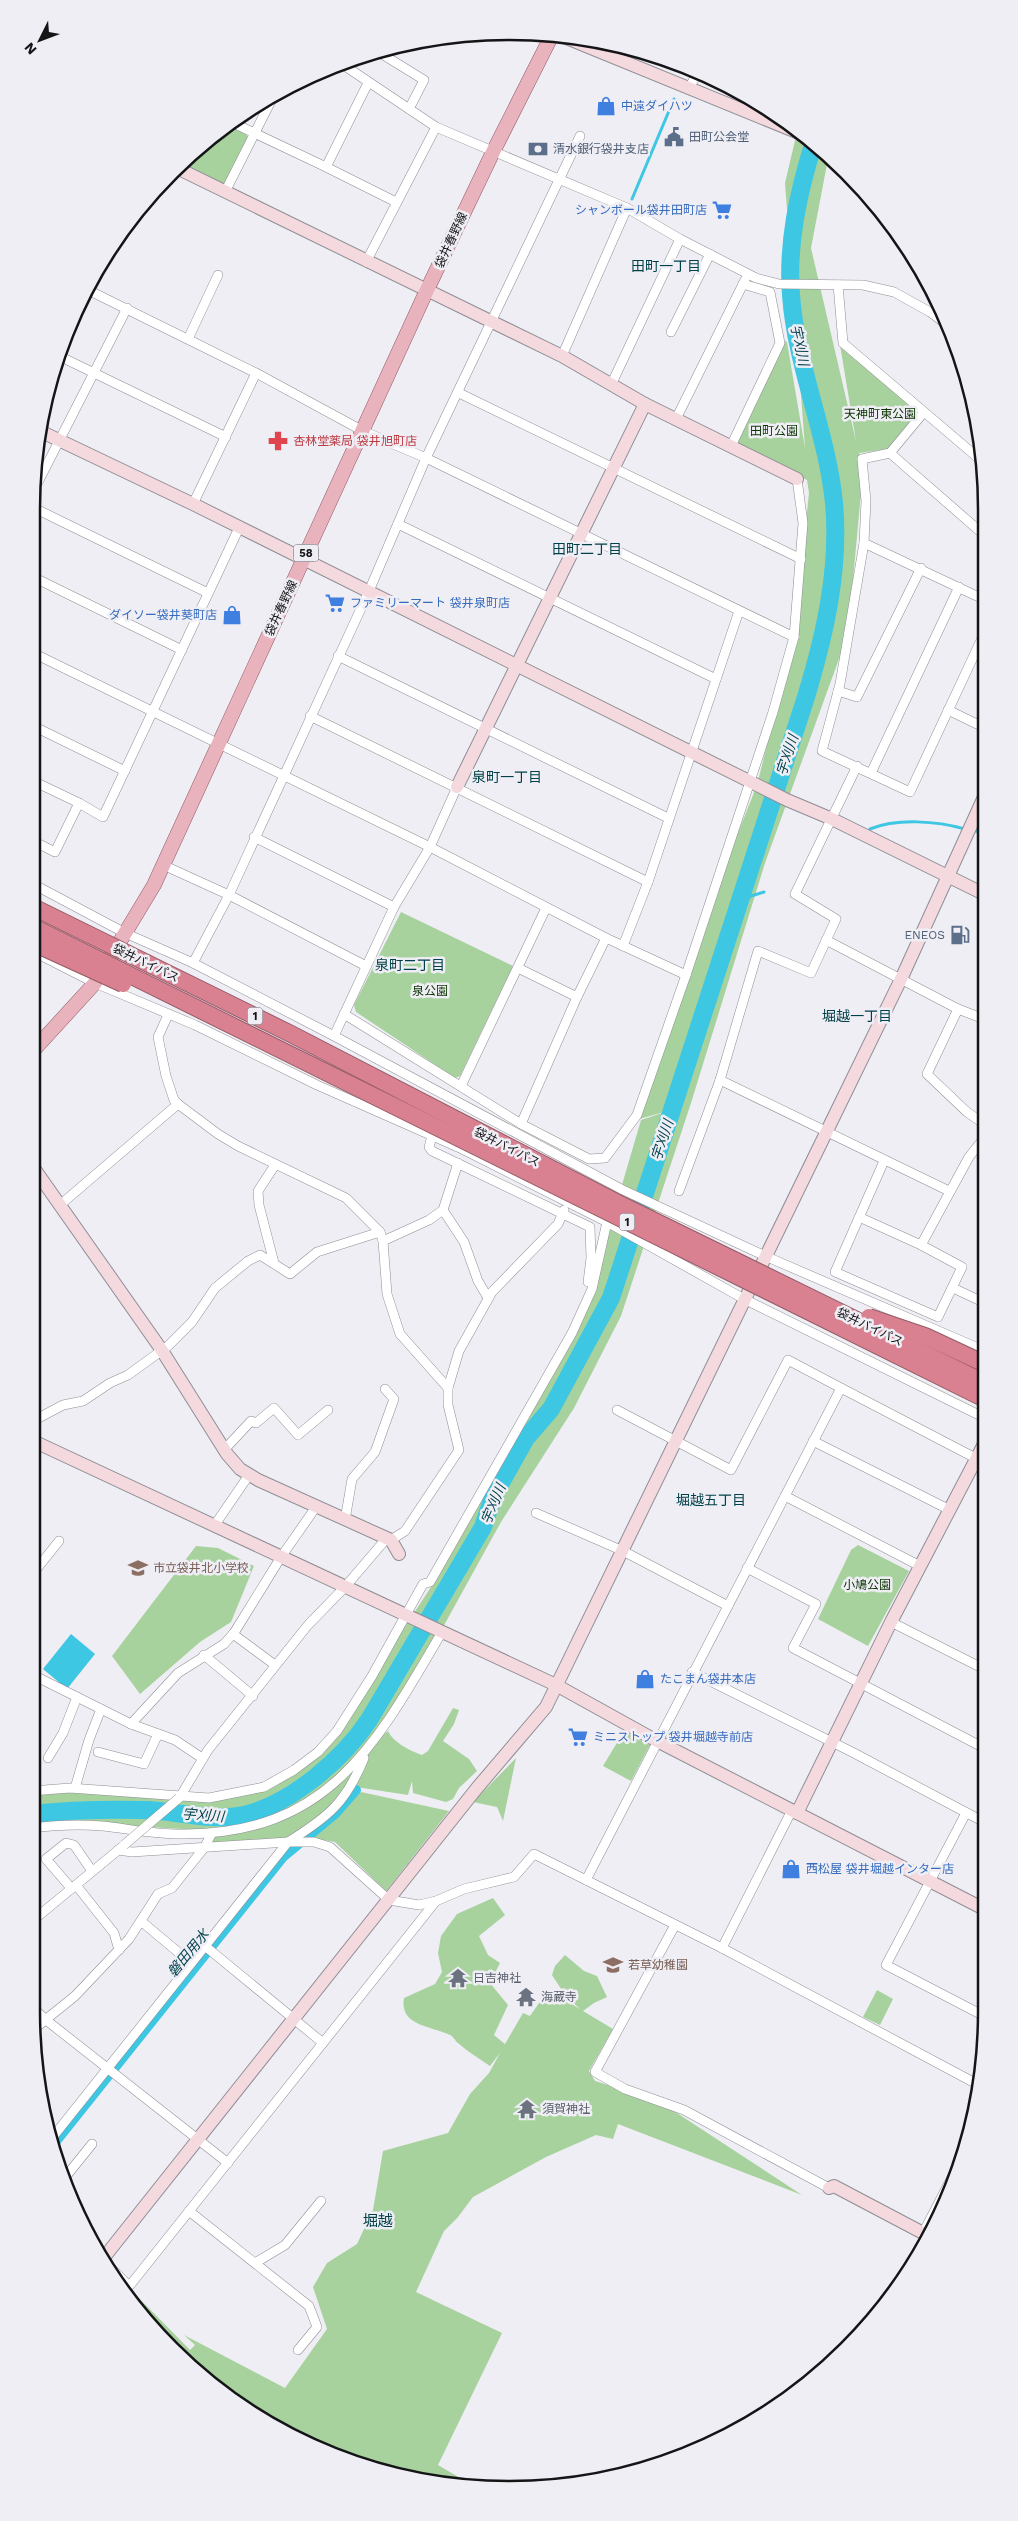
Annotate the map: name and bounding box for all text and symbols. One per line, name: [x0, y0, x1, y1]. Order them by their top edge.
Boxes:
north arrow: [15, 15, 65, 65]
text: N: [21, 39, 40, 58]
shop icon: 中遠ダイハツ: [595, 95, 617, 117]
place label: 中遠ダイハツ: [621, 99, 693, 113]
public building icon: 田町公会堂: [663, 126, 685, 148]
place label: 田町公会堂: [689, 130, 749, 144]
bank icon: 清水銀行袋井支店: [527, 138, 549, 160]
place label: 清水銀行袋井支店: [553, 142, 649, 156]
supermarket icon: シャンボール袋井田町店: [711, 199, 733, 221]
place label: シャンボール袋井田町店: [575, 203, 707, 217]
street label: 袋井春野線: [432, 210, 470, 271]
district label: 田町一丁目: [631, 258, 701, 274]
water label: 宇刈川: [788, 323, 813, 369]
park label: 天神町東公園: [844, 407, 916, 421]
park label: 田町公園: [750, 424, 798, 438]
pharmacy icon: 杏林堂薬局 袋井旭町店: [267, 430, 289, 452]
place label: 杏林堂薬局 袋井旭町店: [293, 434, 417, 448]
district label: 田町二丁目: [552, 541, 622, 557]
road number: 58: [294, 544, 318, 562]
street label: 袋井春野線: [262, 578, 300, 639]
supermarket icon: ファミリーマート 袋井泉町店: [324, 592, 346, 614]
place label: ファミリーマート 袋井泉町店: [350, 596, 510, 610]
shop icon: ダイソー袋井葵町店: [221, 604, 243, 626]
place label: ダイソー袋井葵町店: [109, 608, 217, 622]
water label: 宇刈川: [773, 731, 802, 777]
district label: 泉町一丁目: [472, 769, 542, 785]
fuel station icon: ENEOS: [949, 924, 971, 946]
place label: ENEOS: [904, 928, 945, 942]
street label: 袋井バイパス: [110, 941, 181, 985]
district label: 泉町二丁目: [375, 957, 445, 973]
park label: 泉公園: [412, 984, 448, 998]
road number: 1: [248, 1008, 262, 1024]
district label: 堀越一丁目: [822, 1008, 892, 1024]
water label: 宇刈川: [648, 1116, 677, 1162]
street label: 袋井バイパス: [471, 1124, 542, 1170]
road number: 1: [620, 1214, 634, 1230]
street label: 袋井バイパス: [834, 1305, 905, 1349]
water label: 宇刈川: [477, 1480, 509, 1526]
district label: 堀越五丁目: [676, 1492, 746, 1508]
school or university icon: 市立袋井北小学校: [127, 1557, 149, 1579]
place label: 市立袋井北小学校: [153, 1561, 249, 1575]
park label: 小鳩公園: [843, 1578, 891, 1592]
shop icon: たこまん袋井本店: [634, 1668, 656, 1690]
place label: たこまん袋井本店: [660, 1672, 756, 1686]
supermarket icon: ミニストップ 袋井堀越寺前店: [567, 1726, 589, 1748]
place label: ミニストップ 袋井堀越寺前店: [593, 1730, 753, 1744]
water label: 宇刈川: [181, 1806, 227, 1825]
shop icon: 西松屋 袋井堀越インター店: [780, 1858, 802, 1880]
place label: 西松屋 袋井堀越インター店: [806, 1862, 954, 1876]
water label: 磐田用水: [164, 1925, 213, 1980]
school or university icon: 若草幼稚園: [602, 1954, 624, 1976]
place label: 若草幼稚園: [628, 1958, 688, 1972]
temple icon: 日吉神社: [447, 1967, 469, 1989]
place label: 日吉神社: [473, 1971, 521, 1985]
temple icon: 海蔵寺: [515, 1986, 537, 2008]
place label: 海蔵寺: [541, 1990, 577, 2004]
temple icon: 須賀神社: [516, 2098, 538, 2120]
place label: 須賀神社: [542, 2102, 590, 2116]
district label: 堀越: [363, 2212, 393, 2230]

